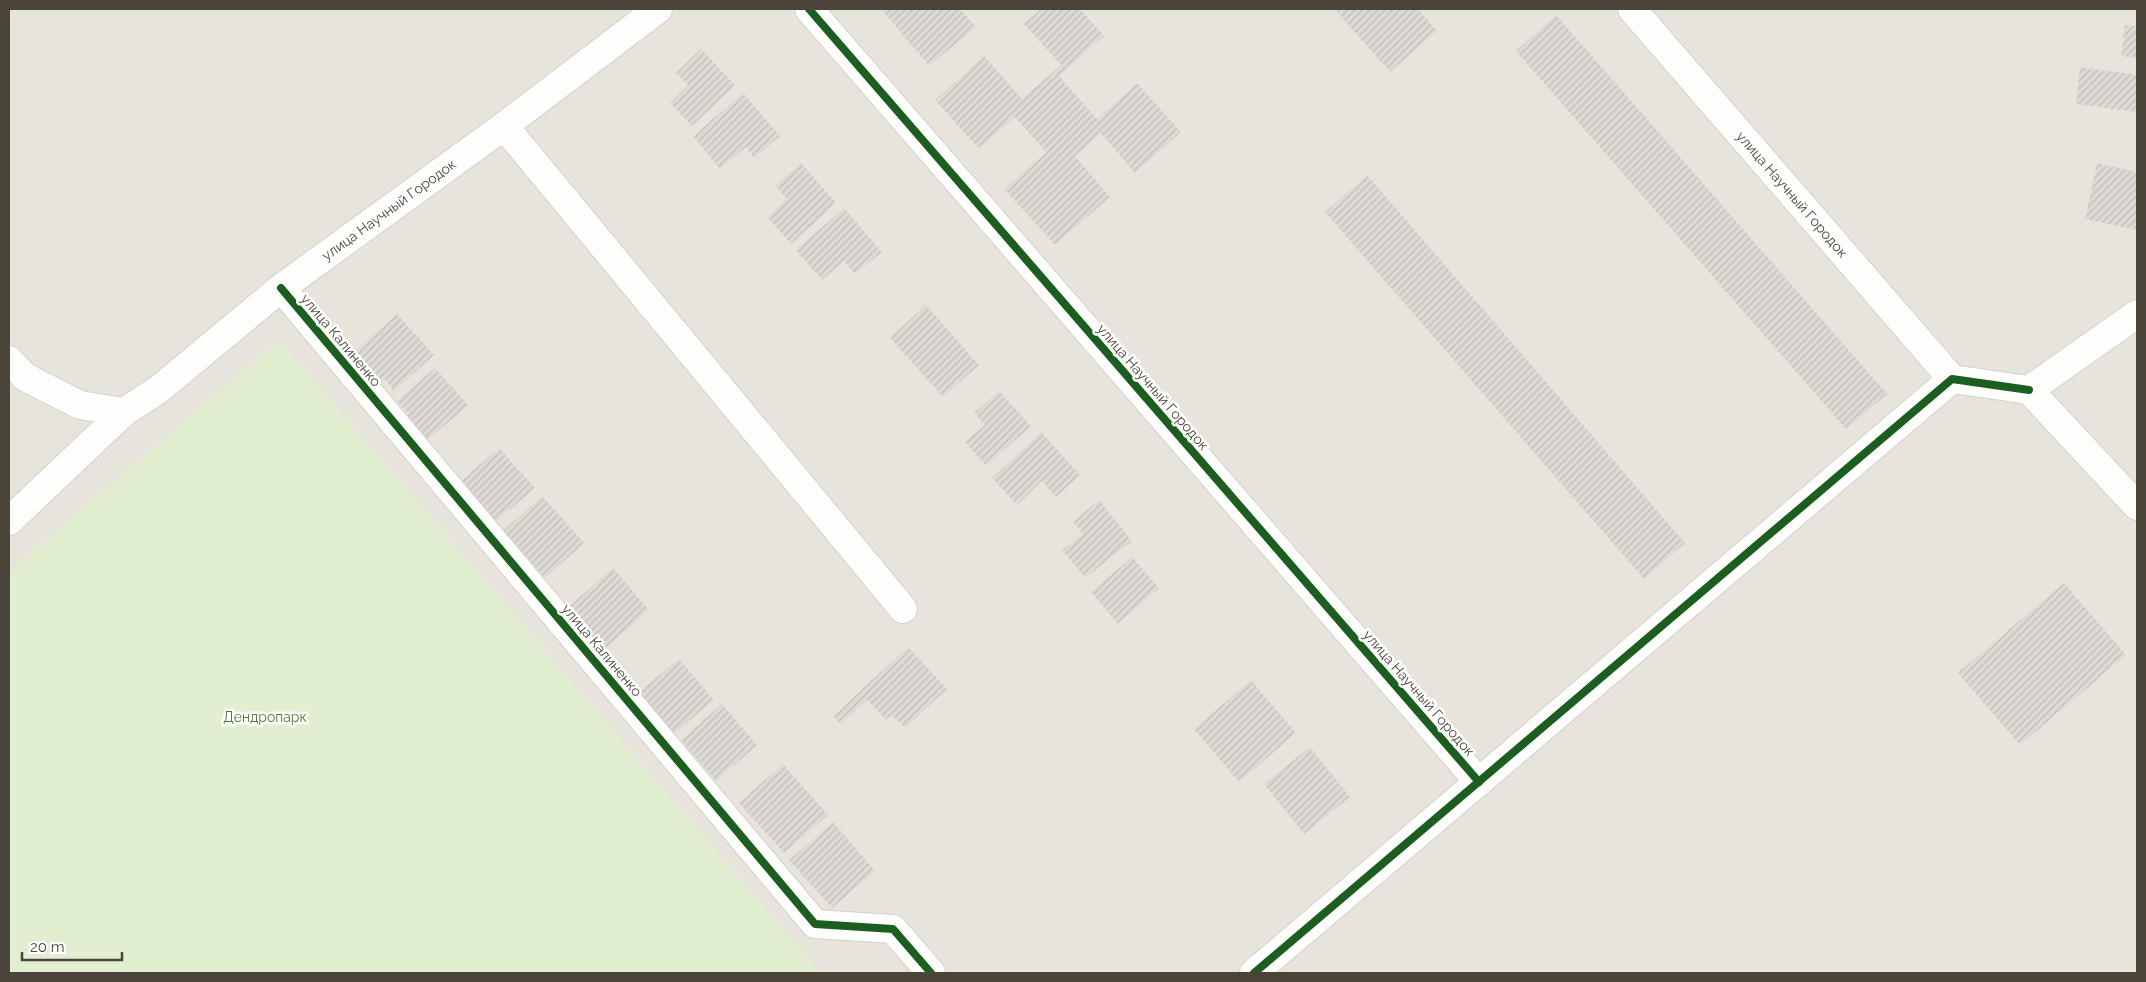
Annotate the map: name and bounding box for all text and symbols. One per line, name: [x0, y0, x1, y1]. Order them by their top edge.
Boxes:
street label: улица Научный Городок: [1733, 128, 1851, 261]
street label: улица Научный Городок: [319, 156, 459, 264]
street label: улица Калиненко: [298, 291, 384, 389]
street label: улица Научный Городок: [1094, 321, 1212, 453]
street label: улица Калиненко: [559, 601, 645, 699]
street label: улица Научный Городок: [1360, 627, 1478, 759]
park label: Дендропарк: [223, 709, 307, 725]
scale bar: [22, 930, 122, 962]
text: 20 m: [30, 938, 65, 956]

